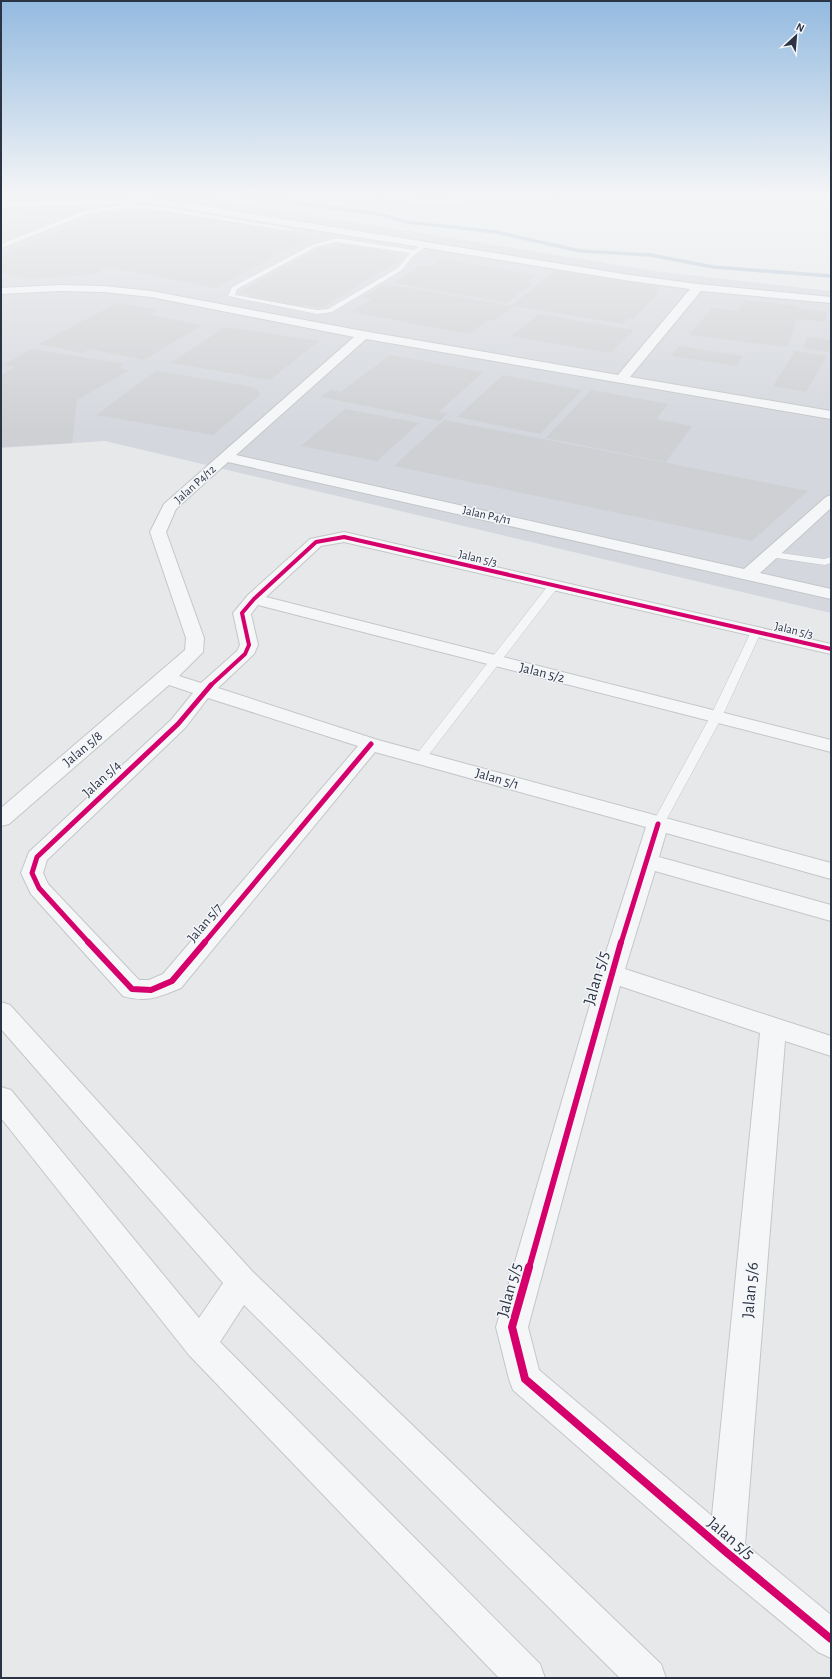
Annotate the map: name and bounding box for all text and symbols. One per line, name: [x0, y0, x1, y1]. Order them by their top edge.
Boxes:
north arrow: [776, 16, 816, 56]
text: N: [794, 21, 806, 34]
street label: Jalan P4/12: [172, 462, 218, 505]
street label: Jalan P4/11: [462, 504, 512, 526]
street label: Jalan 5/3: [458, 548, 498, 568]
street label: Jalan 5/3: [774, 620, 814, 640]
street label: Jalan 5/2: [518, 661, 566, 685]
street label: Jalan 5/8: [61, 729, 105, 769]
street label: Jalan 5/4: [80, 758, 124, 800]
street label: Jalan 5/1: [474, 766, 520, 792]
street label: Jalan 5/7: [185, 901, 225, 945]
street label: Jalan 5/5: [580, 949, 612, 1007]
street label: Jalan 5/5: [494, 1261, 524, 1319]
street label: Jalan 5/6: [739, 1261, 761, 1319]
street label: Jalan 5/5: [704, 1514, 758, 1562]

